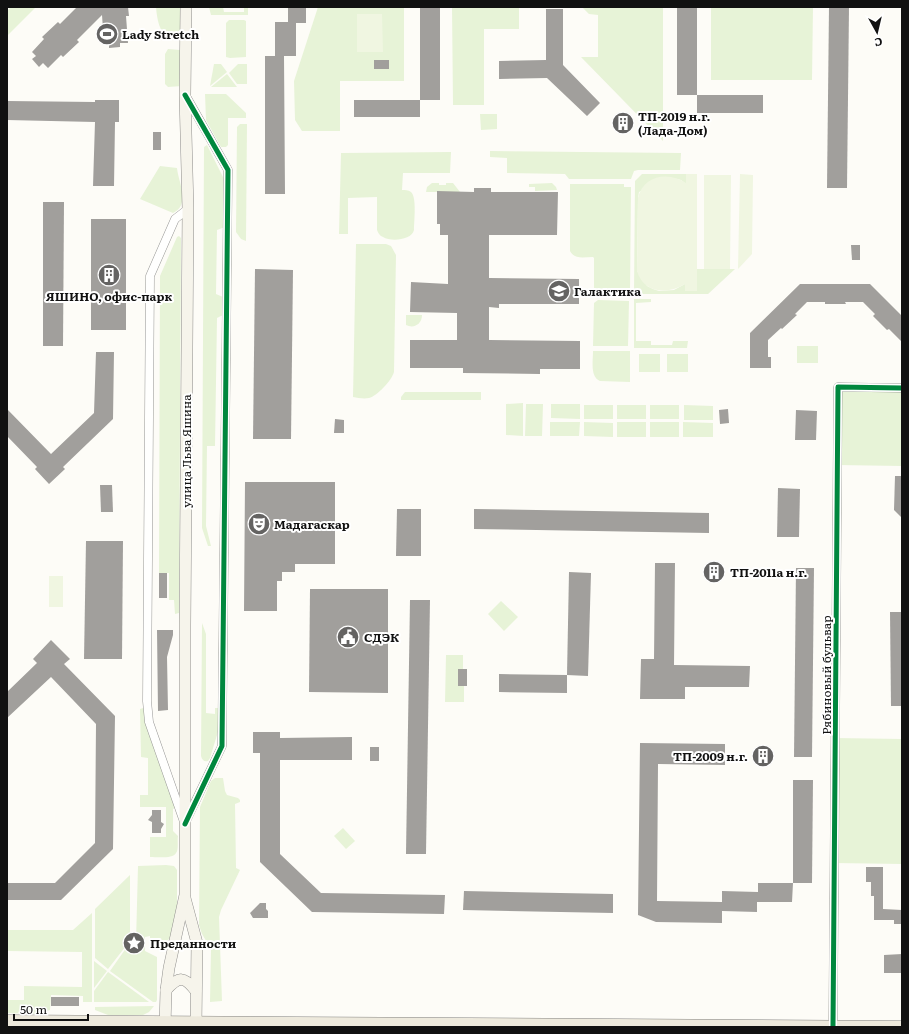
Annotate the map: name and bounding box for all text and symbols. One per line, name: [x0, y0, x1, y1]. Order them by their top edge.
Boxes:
north arrow: [857, 12, 897, 52]
sports icon: Lady Stretch: [94, 21, 120, 47]
place label: Lady Stretch: [122, 25, 199, 43]
text: С: [873, 34, 884, 51]
place label: ТП-2019 н.г. (Лада-Дом): [638, 107, 711, 139]
building icon: ТП-2019 н.г. (Лада-Дом): [610, 110, 636, 136]
building icon: ЯШИНО, офис-парк: [96, 262, 122, 288]
school or university icon: Галактика: [546, 278, 572, 304]
place label: Галактика: [574, 282, 641, 300]
place label: ЯШИНО, офис-парк: [46, 287, 172, 305]
street label: улица Льва Яшина: [177, 394, 195, 508]
theatre icon: Мадагаскар: [246, 511, 272, 537]
place label: Мадагаскар: [274, 515, 350, 533]
building icon: ТП-2011а н.г.: [701, 559, 727, 585]
place label: ТП-2011а н.г.: [730, 563, 808, 581]
street label: Рябиновый бульвар: [817, 615, 835, 735]
public building icon: СДЭК: [335, 624, 361, 650]
place label: СДЭК: [364, 628, 400, 646]
building icon: ТП-2009 н.г.: [750, 743, 776, 769]
place label: ТП-2009 н.г.: [673, 747, 748, 765]
place icon: Преданности: [121, 930, 147, 956]
place label: Преданности: [150, 934, 237, 952]
scale bar: [14, 996, 88, 1022]
text: 50 m: [20, 1000, 47, 1018]

